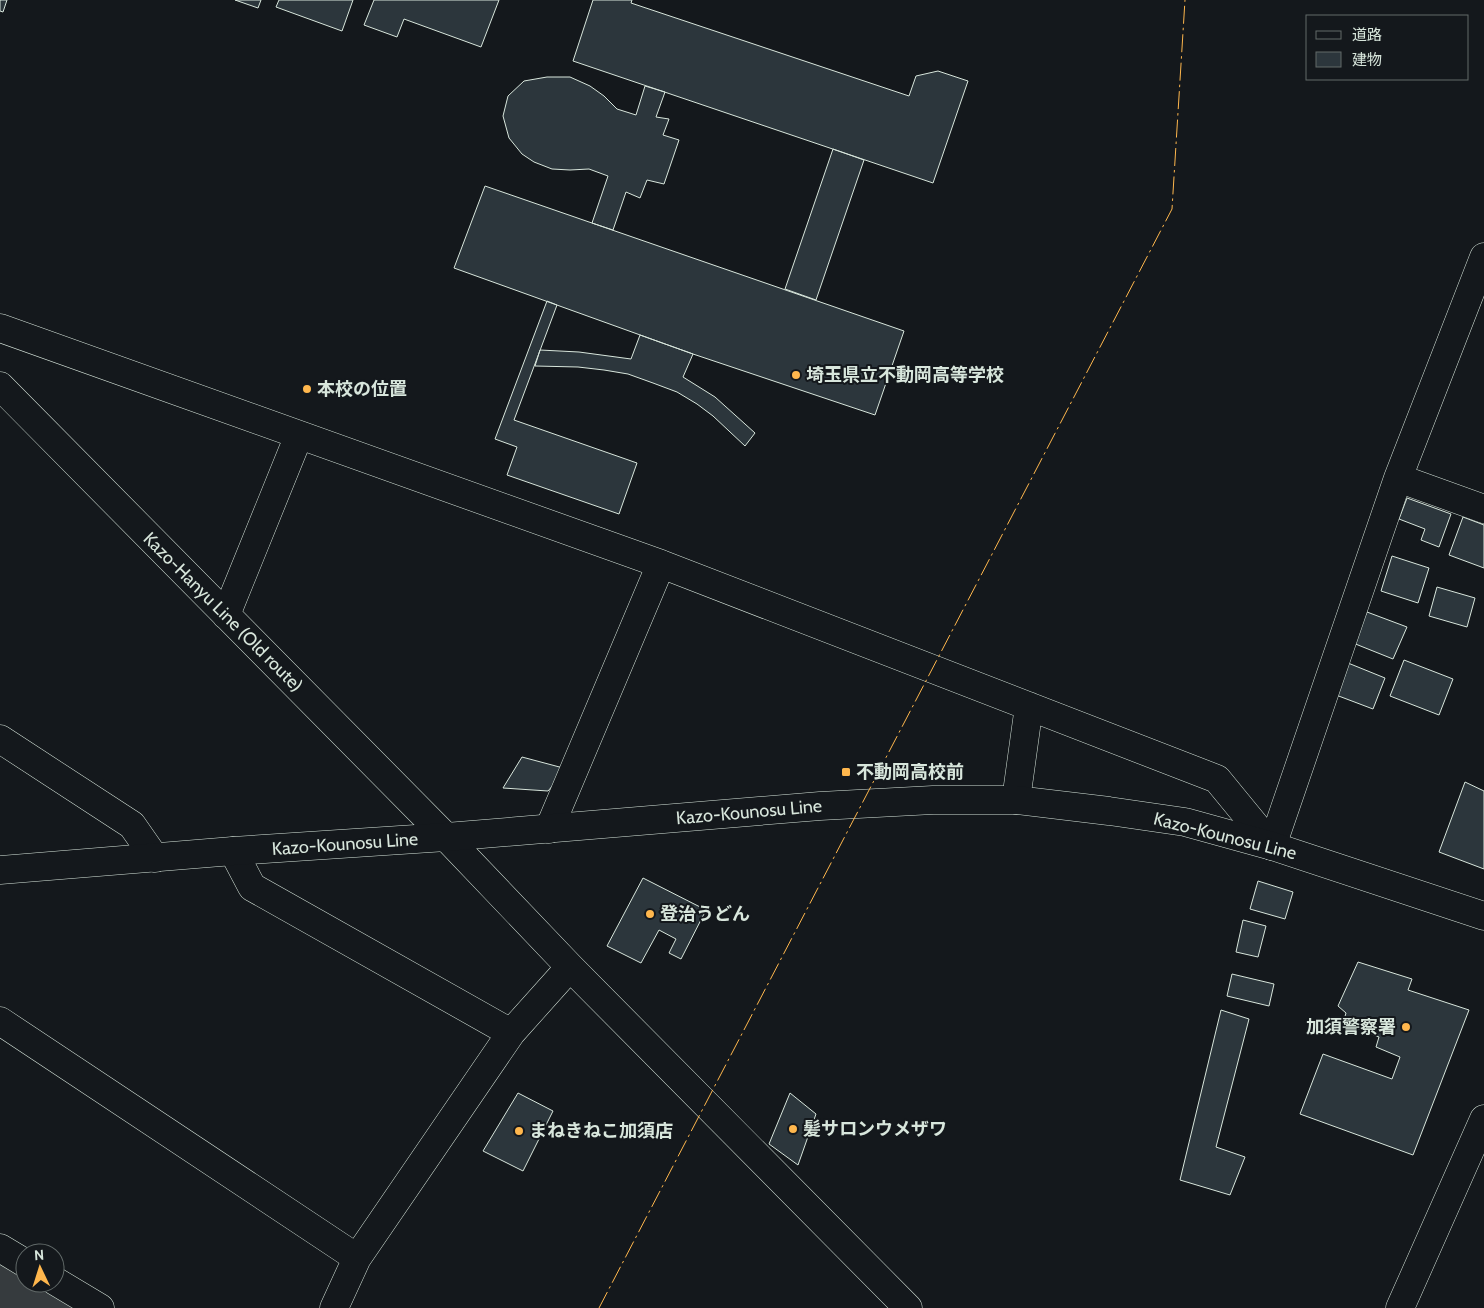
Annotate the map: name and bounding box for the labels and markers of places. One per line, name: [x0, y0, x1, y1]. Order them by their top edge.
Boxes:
place label: 埼玉県立不動岡高等学校: [806, 364, 1004, 386]
marker: 埼玉県立不動岡高等学校: [790, 369, 802, 381]
place label: 本校の位置: [317, 378, 407, 400]
marker: 本校の位置: [301, 383, 313, 395]
place label: 不動岡高校前: [856, 761, 964, 783]
marker: 不動岡高校前: [840, 766, 852, 778]
place label: 登治うどん: [660, 903, 750, 925]
marker: 登治うどん: [644, 908, 656, 920]
place label: 加須警察署: [1306, 1016, 1396, 1038]
marker: 加須警察署: [1400, 1021, 1412, 1033]
place label: 髪サロンウメザワ: [803, 1118, 947, 1140]
place label: まねきねこ加須店: [529, 1120, 673, 1142]
marker: 髪サロンウメザワ: [787, 1123, 799, 1135]
marker: まねきねこ加須店: [513, 1125, 525, 1137]

